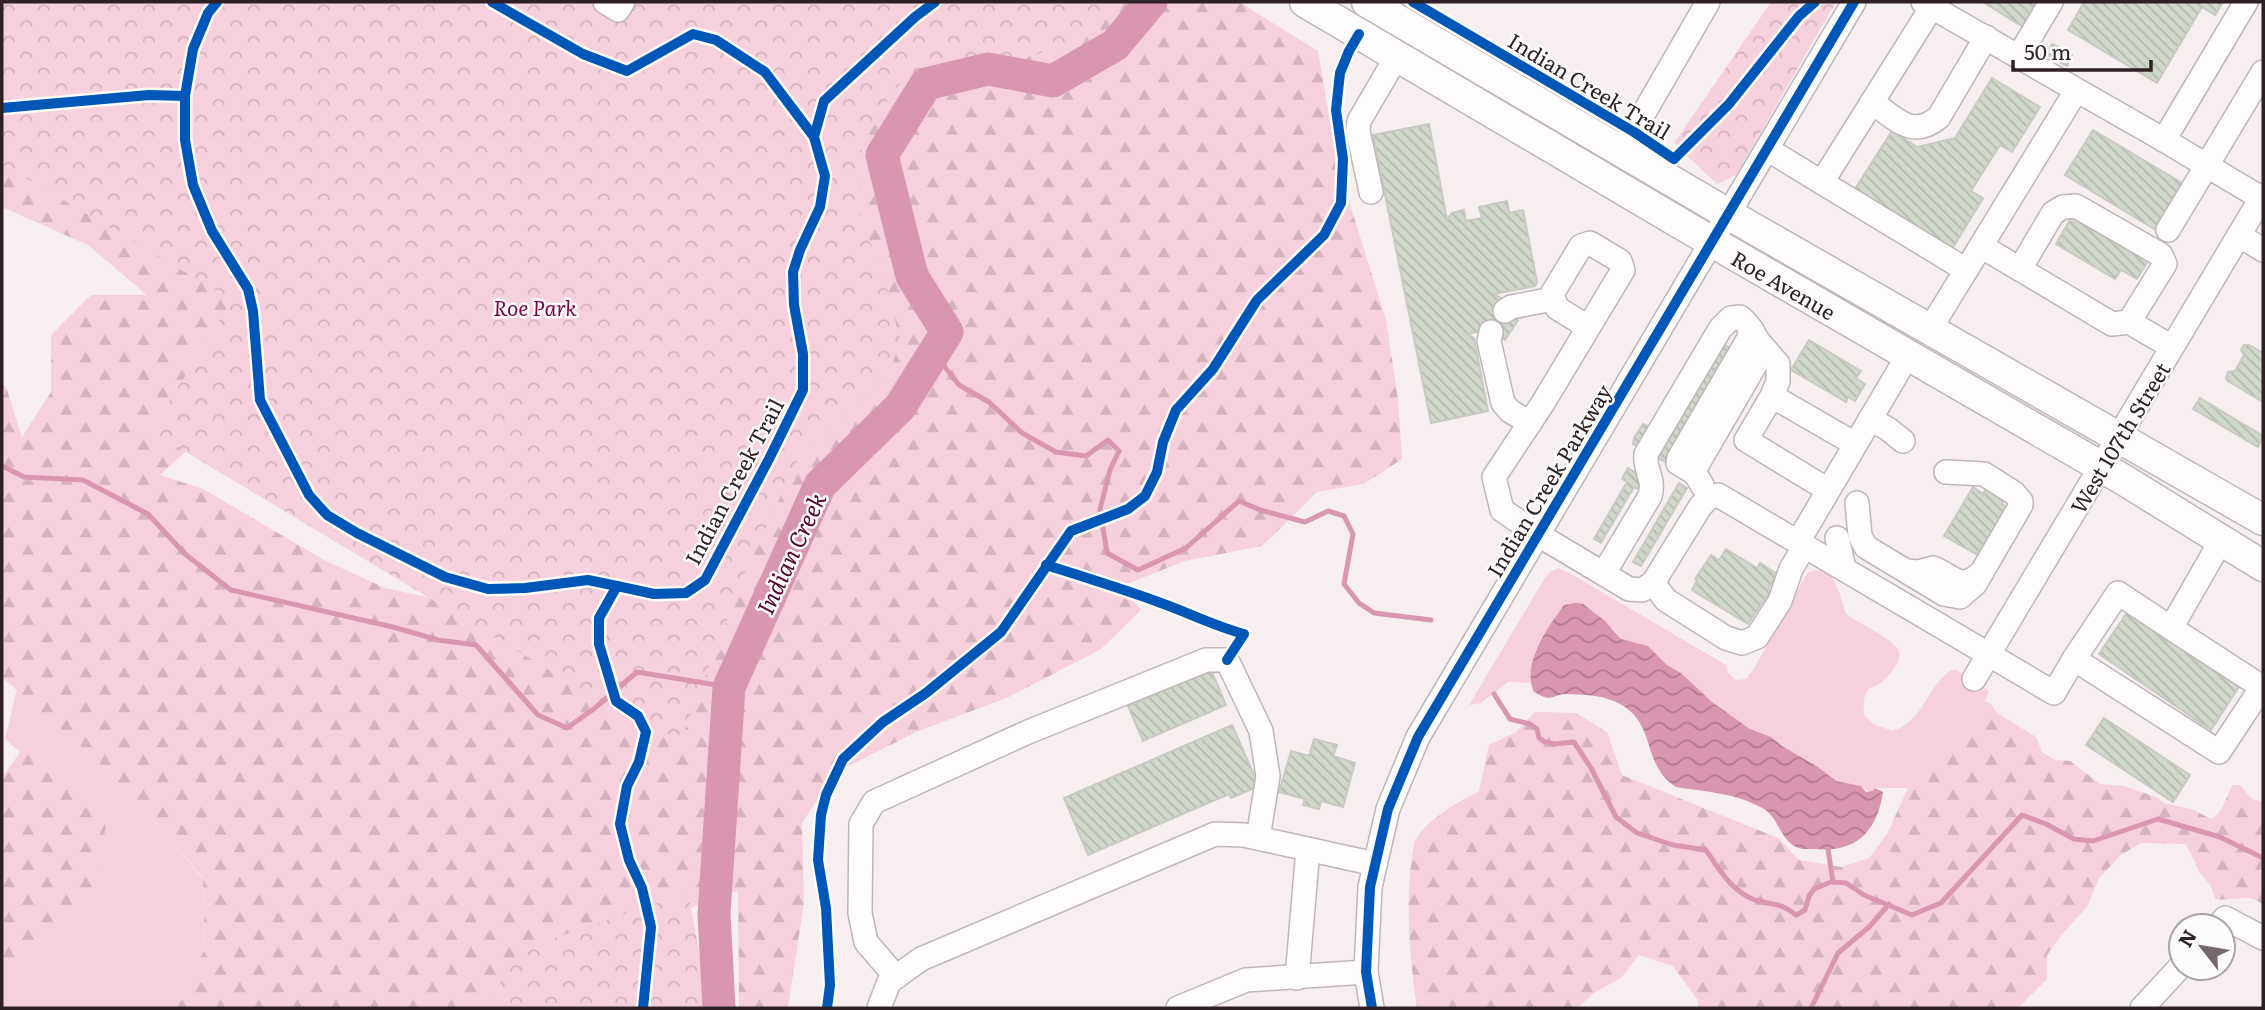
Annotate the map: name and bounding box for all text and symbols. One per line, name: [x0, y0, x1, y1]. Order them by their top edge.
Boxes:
street label: Indian Creek Trail: [1503, 24, 1677, 146]
scale bar: [2013, 28, 2151, 72]
text: 50 m: [2024, 35, 2071, 66]
street label: Roe Avenue: [1726, 242, 1842, 326]
park label: Roe Park: [493, 291, 577, 322]
street label: West 107th Street: [2062, 355, 2177, 519]
street label: Indian Creek Parkway: [1478, 377, 1618, 582]
street label: Indian Creek Trail: [676, 392, 790, 570]
water label: Indian Creek: [747, 486, 833, 620]
north arrow: [2167, 912, 2237, 982]
text: N: [2170, 924, 2203, 952]

